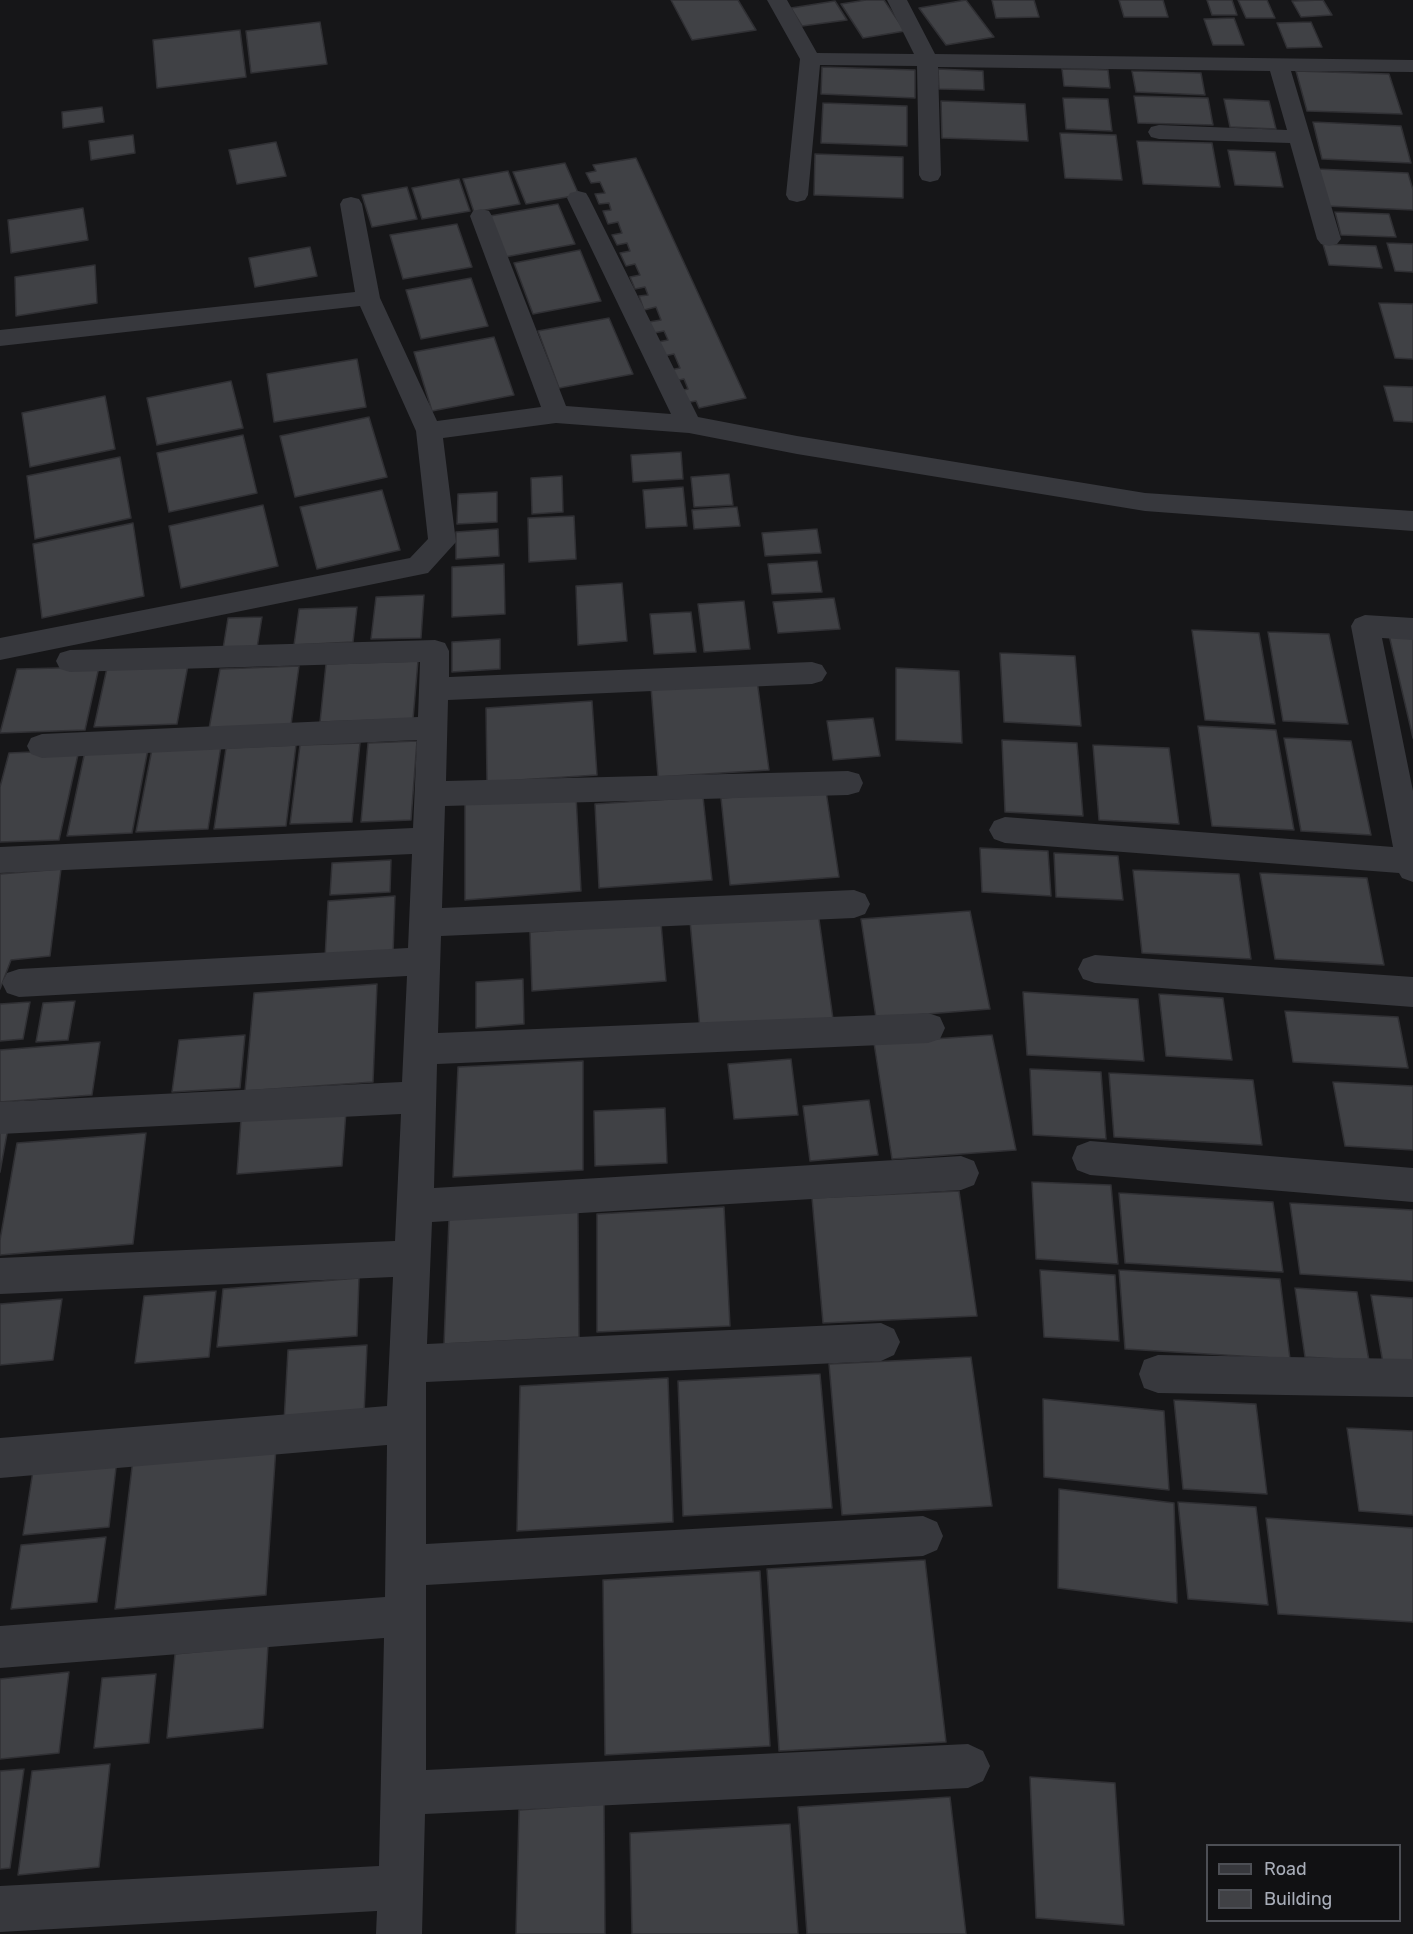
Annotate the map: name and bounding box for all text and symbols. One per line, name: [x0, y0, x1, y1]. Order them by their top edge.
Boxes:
legend: [1206, 1844, 1401, 1922]
text: Road: [1264, 1858, 1307, 1880]
text: Building: [1264, 1888, 1332, 1910]

